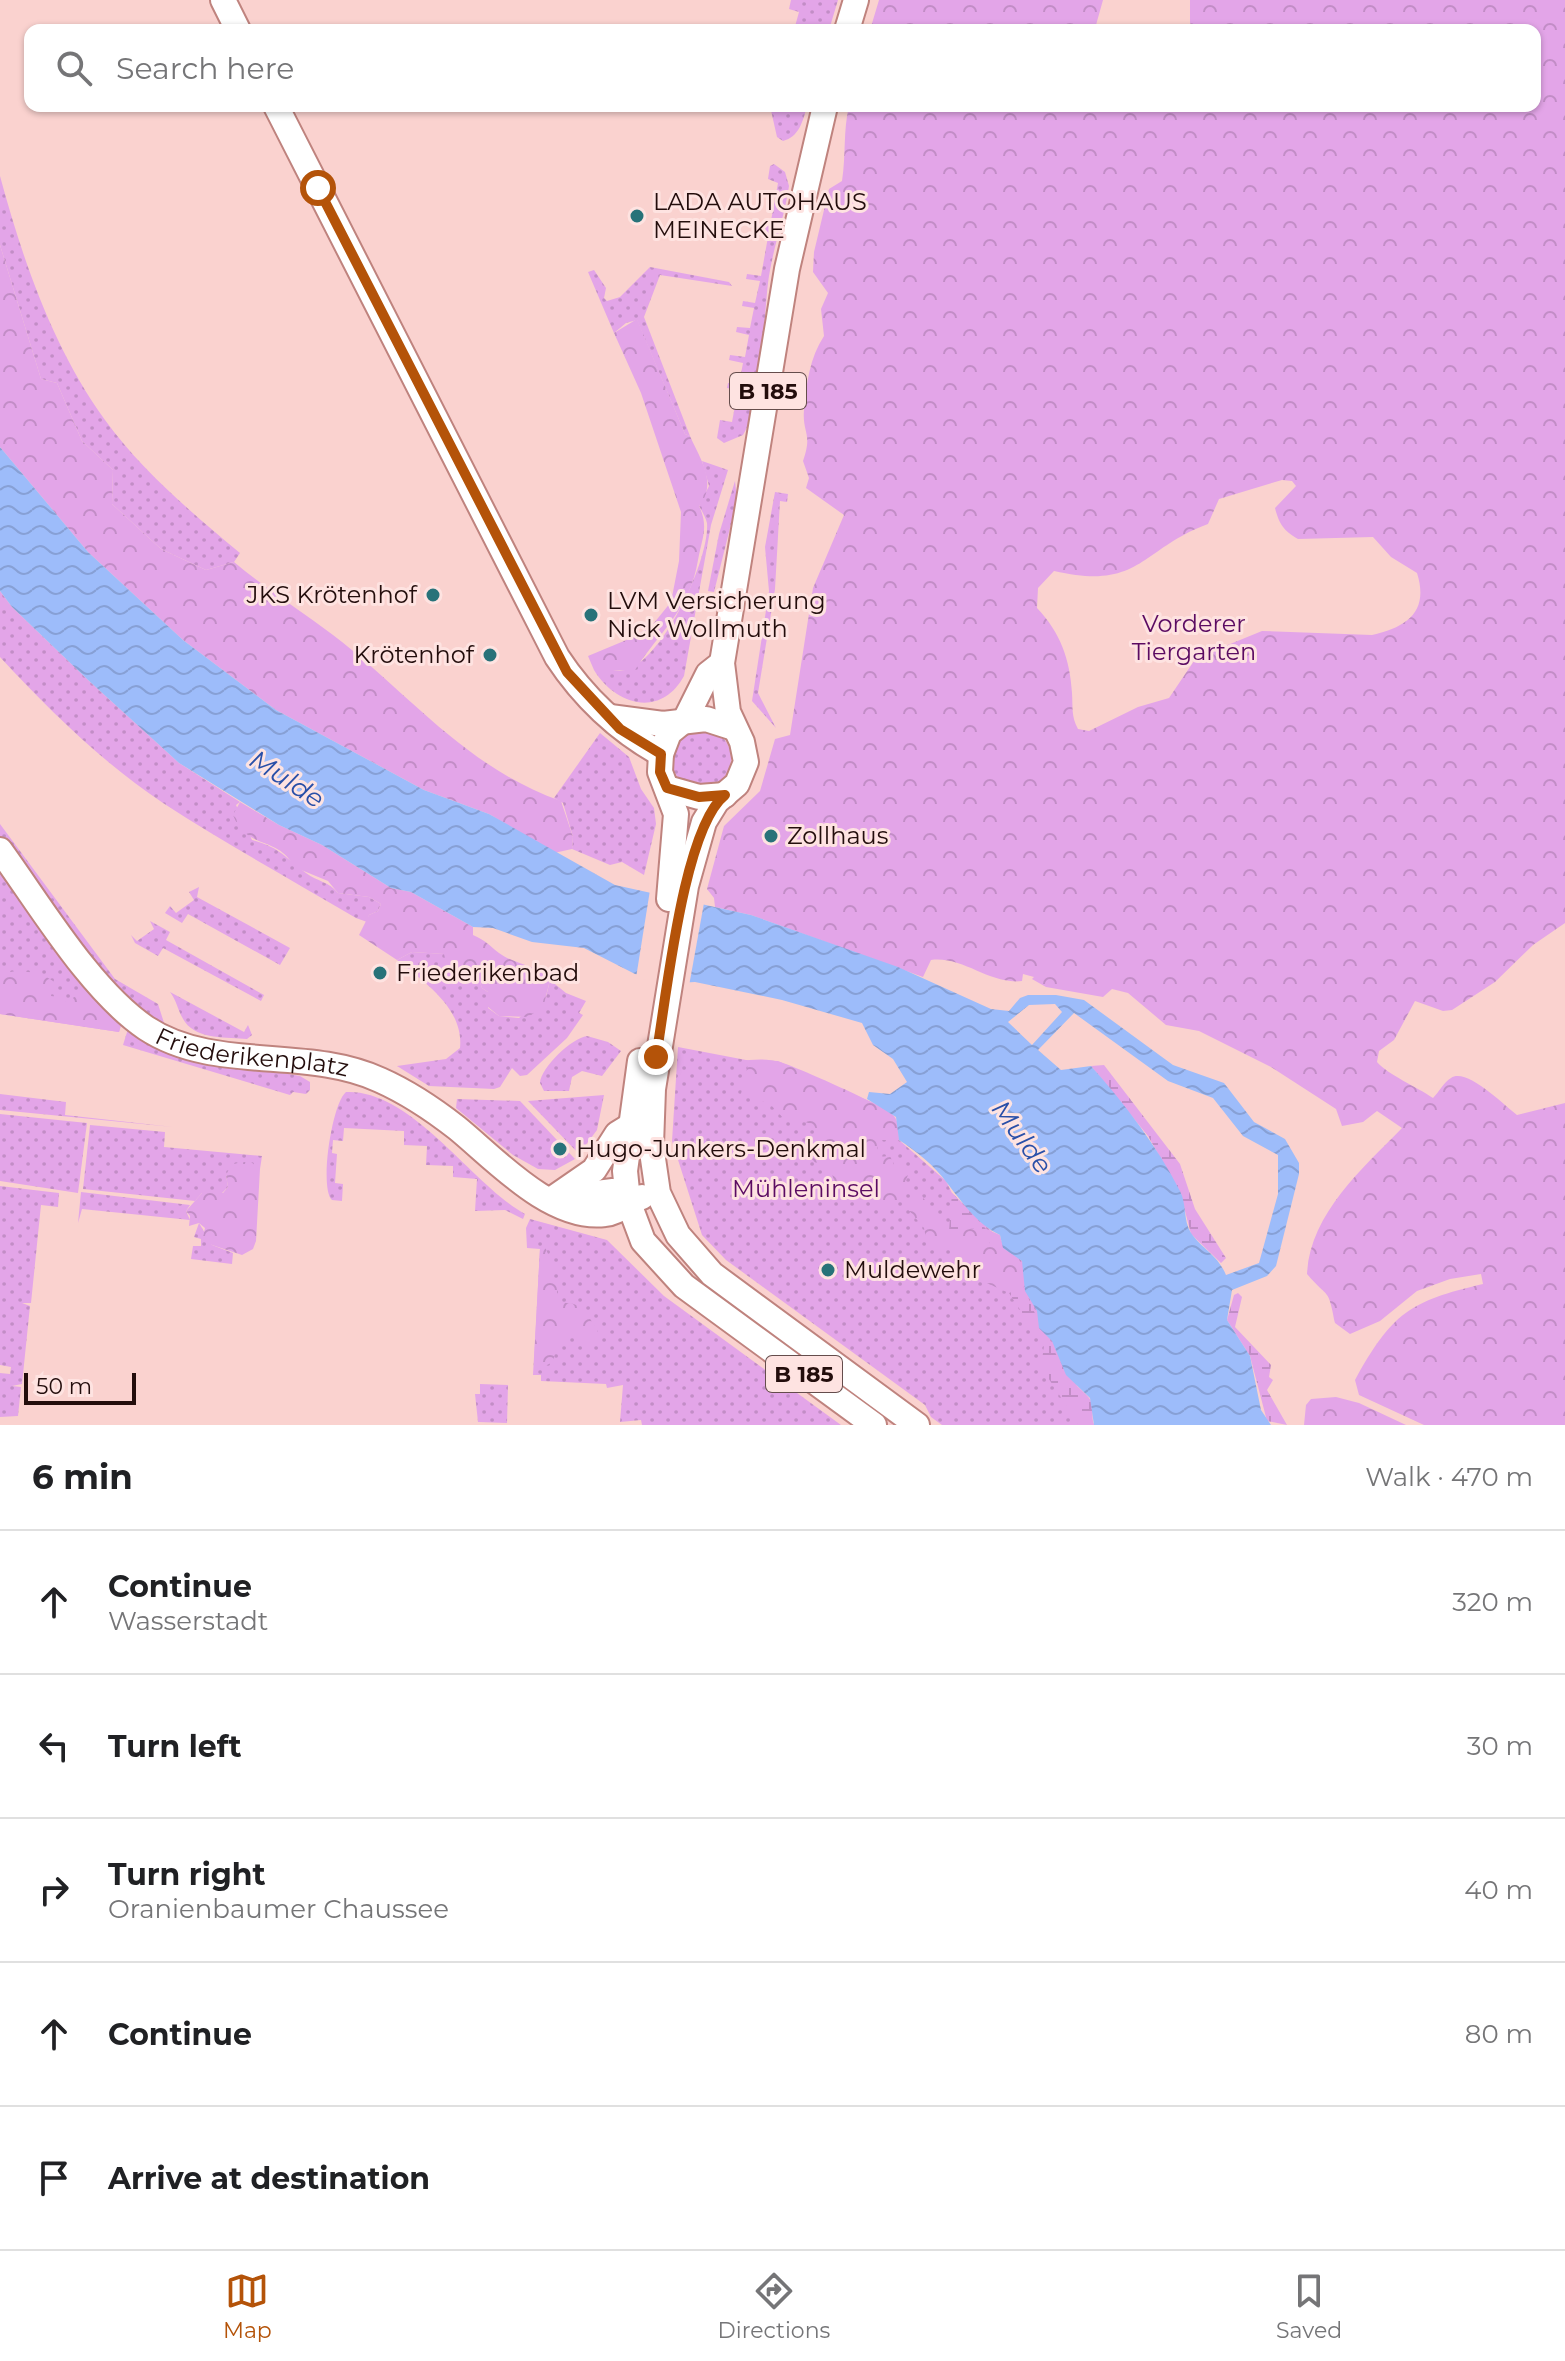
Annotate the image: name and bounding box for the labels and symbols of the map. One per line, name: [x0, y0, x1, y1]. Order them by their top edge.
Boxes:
route start: [300, 170, 336, 206]
place label: LADA AUTOHAUS MEINECKE: [653, 187, 867, 244]
marker: LADA AUTOHAUS MEINECKE: [628, 207, 646, 225]
road number: B 185: [730, 373, 806, 409]
place label: JKS Krötenhof: [246, 580, 418, 609]
marker: JKS Krötenhof: [424, 586, 442, 604]
place label: LVM Versicherung Nick Wollmuth: [607, 586, 826, 643]
marker: LVM Versicherung Nick Wollmuth: [582, 606, 600, 624]
park label: Vorderer Tiergarten: [1132, 609, 1256, 666]
place label: Krötenhof: [353, 640, 475, 669]
marker: Krötenhof: [481, 646, 499, 664]
water label: Mulde: [244, 743, 330, 815]
place label: Zollhaus: [787, 821, 888, 850]
marker: Zollhaus: [762, 827, 780, 845]
place label: Friederikenbad: [396, 958, 579, 987]
marker: Friederikenbad: [371, 964, 389, 982]
street label: Friederikenplatz: [151, 1021, 352, 1083]
route end: [638, 1039, 674, 1075]
water label: Mulde: [985, 1094, 1059, 1180]
place label: Hugo-Junkers-Denkmal: [576, 1134, 866, 1163]
marker: Hugo-Junkers-Denkmal: [551, 1140, 569, 1158]
park label: Mühleninsel: [732, 1174, 880, 1203]
place label: Muldewehr: [844, 1255, 981, 1284]
marker: Muldewehr: [819, 1261, 837, 1279]
road number: B 185: [766, 1356, 842, 1392]
scale bar: [24, 1369, 136, 1405]

